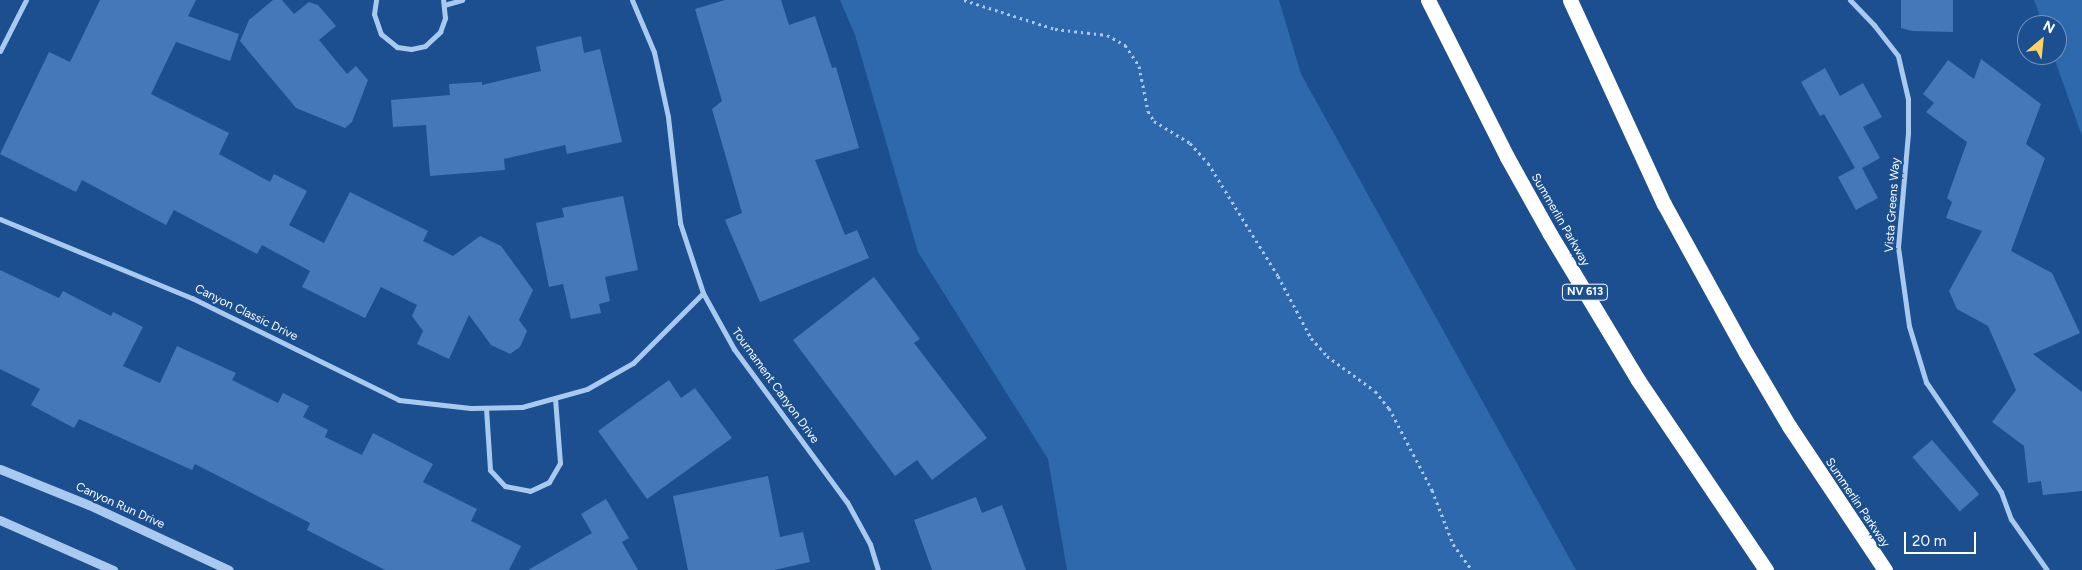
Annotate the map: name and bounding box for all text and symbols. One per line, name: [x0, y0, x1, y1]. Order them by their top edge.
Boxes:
north arrow: [2017, 15, 2067, 65]
text: N: [2040, 17, 2058, 37]
street label: Vista Greens Way: [1882, 157, 1904, 253]
street label: Summerlin Parkway: [1528, 171, 1592, 269]
street label: Canyon Classic Drive: [192, 282, 300, 344]
road number: NV 613: [1561, 284, 1609, 300]
street label: Tournament Canyon Drive: [728, 325, 822, 447]
street label: Summerlin Parkway: [1822, 456, 1892, 550]
street label: Canyon Run Drive: [73, 480, 167, 532]
scale bar: [1907, 522, 1980, 554]
text: 20 m: [1912, 532, 1946, 550]

